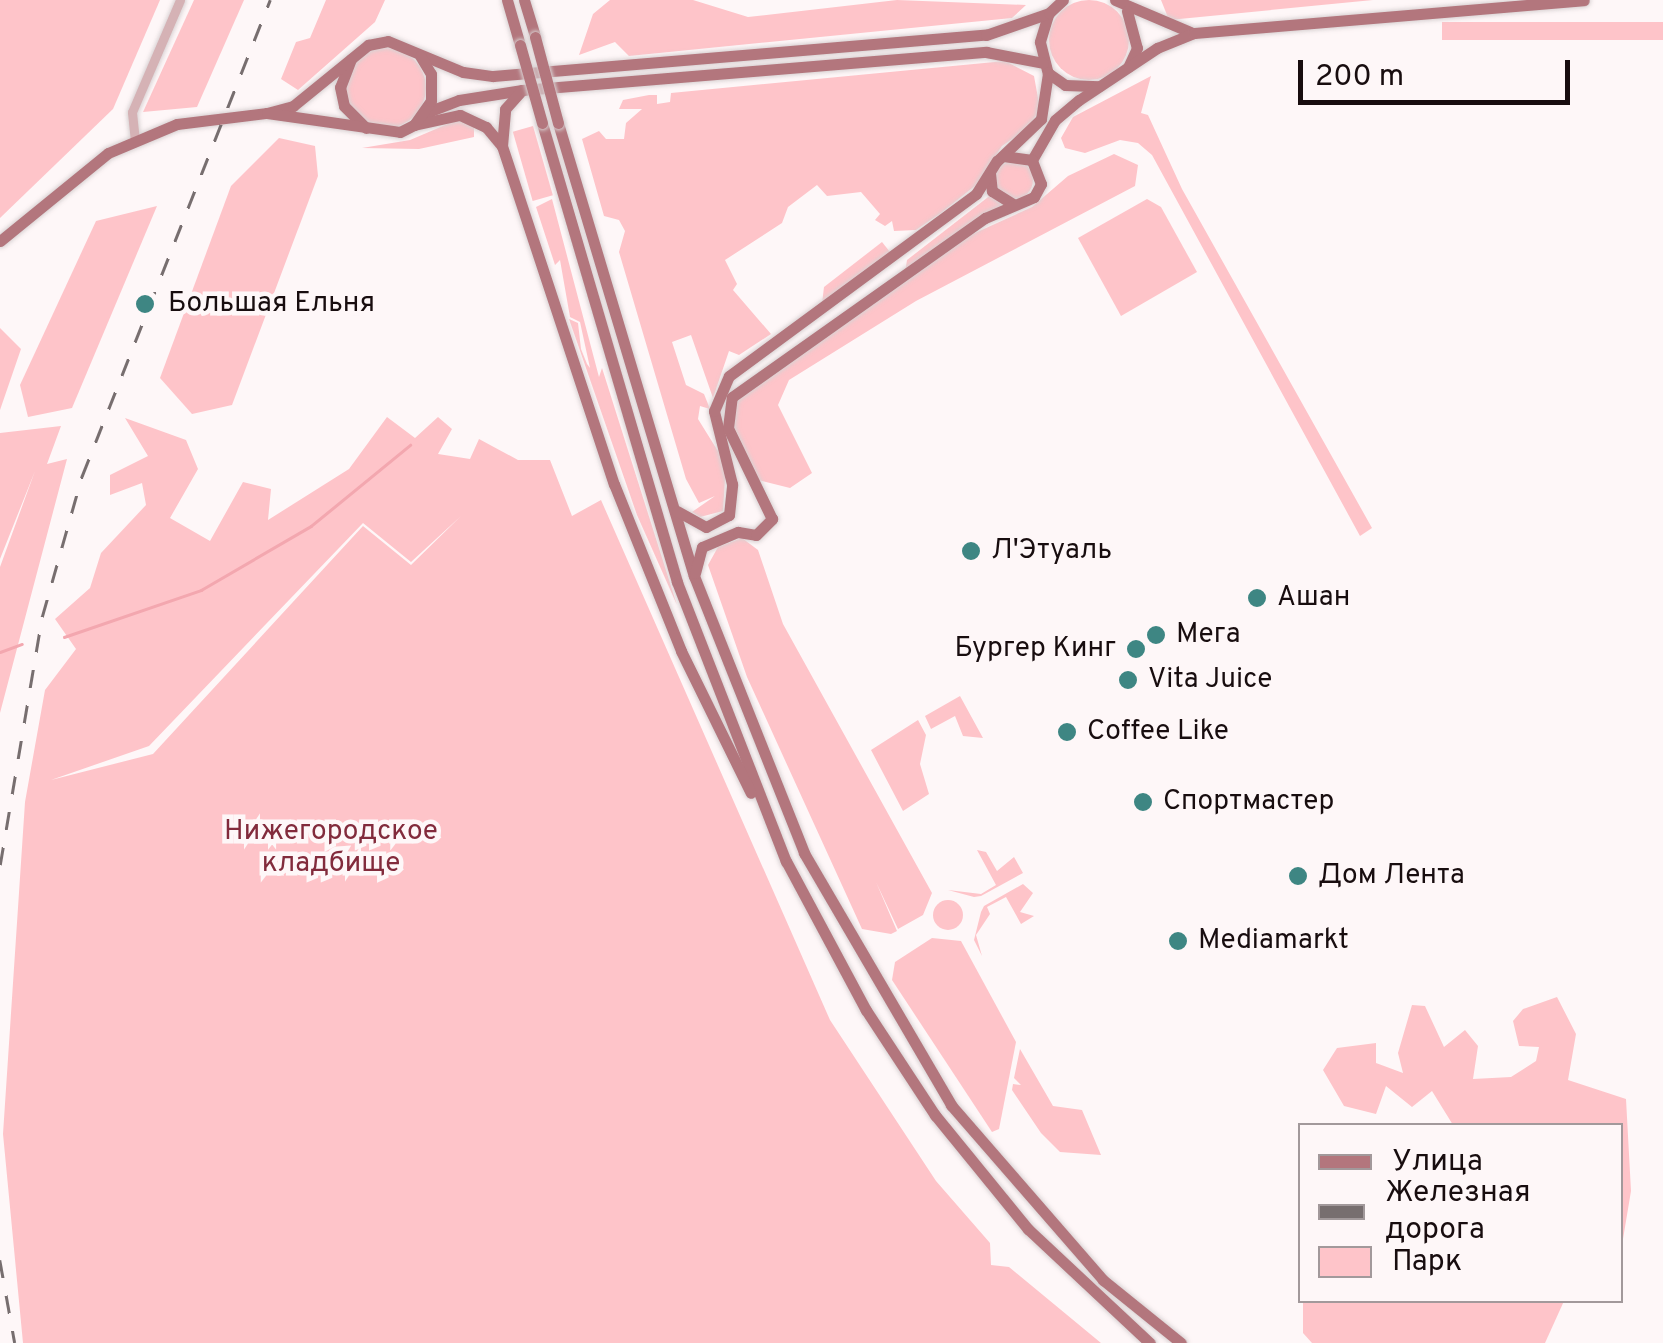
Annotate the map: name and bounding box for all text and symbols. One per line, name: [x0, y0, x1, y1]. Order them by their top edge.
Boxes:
scale bar: [1303, 40, 1576, 102]
text: 200 m: [1315, 59, 1404, 96]
place label: Большая Ельня: [168, 287, 375, 321]
marker: Большая Ельня: [132, 291, 158, 317]
place label: Л'Этуаль: [991, 534, 1112, 568]
marker: Л'Этуаль: [960, 540, 982, 562]
place label: Ашан: [1277, 581, 1350, 615]
marker: Ашан: [1246, 587, 1268, 609]
place label: Мега: [1176, 618, 1240, 652]
marker: Мега: [1145, 624, 1167, 646]
place label: Бургер Кинг: [954, 632, 1116, 666]
marker: Бургер Кинг: [1125, 638, 1147, 660]
place label: Vita Juice: [1148, 663, 1272, 697]
marker: Vita Juice: [1117, 669, 1139, 691]
place label: Coffee Like: [1087, 715, 1229, 749]
marker: Coffee Like: [1056, 721, 1078, 743]
place label: Спортмастер: [1163, 785, 1334, 819]
marker: Спортмастер: [1132, 791, 1154, 813]
park label: Нижегородское кладбище: [224, 815, 438, 881]
place label: Дом Лента: [1318, 859, 1465, 893]
marker: Дом Лента: [1287, 865, 1309, 887]
place label: Mediamarkt: [1198, 924, 1349, 958]
marker: Mediamarkt: [1167, 930, 1189, 952]
legend: [1298, 1123, 1623, 1303]
text: Улица: [1392, 1144, 1483, 1181]
text: Железная дорога: [1385, 1175, 1531, 1249]
text: Парк: [1392, 1244, 1462, 1281]

